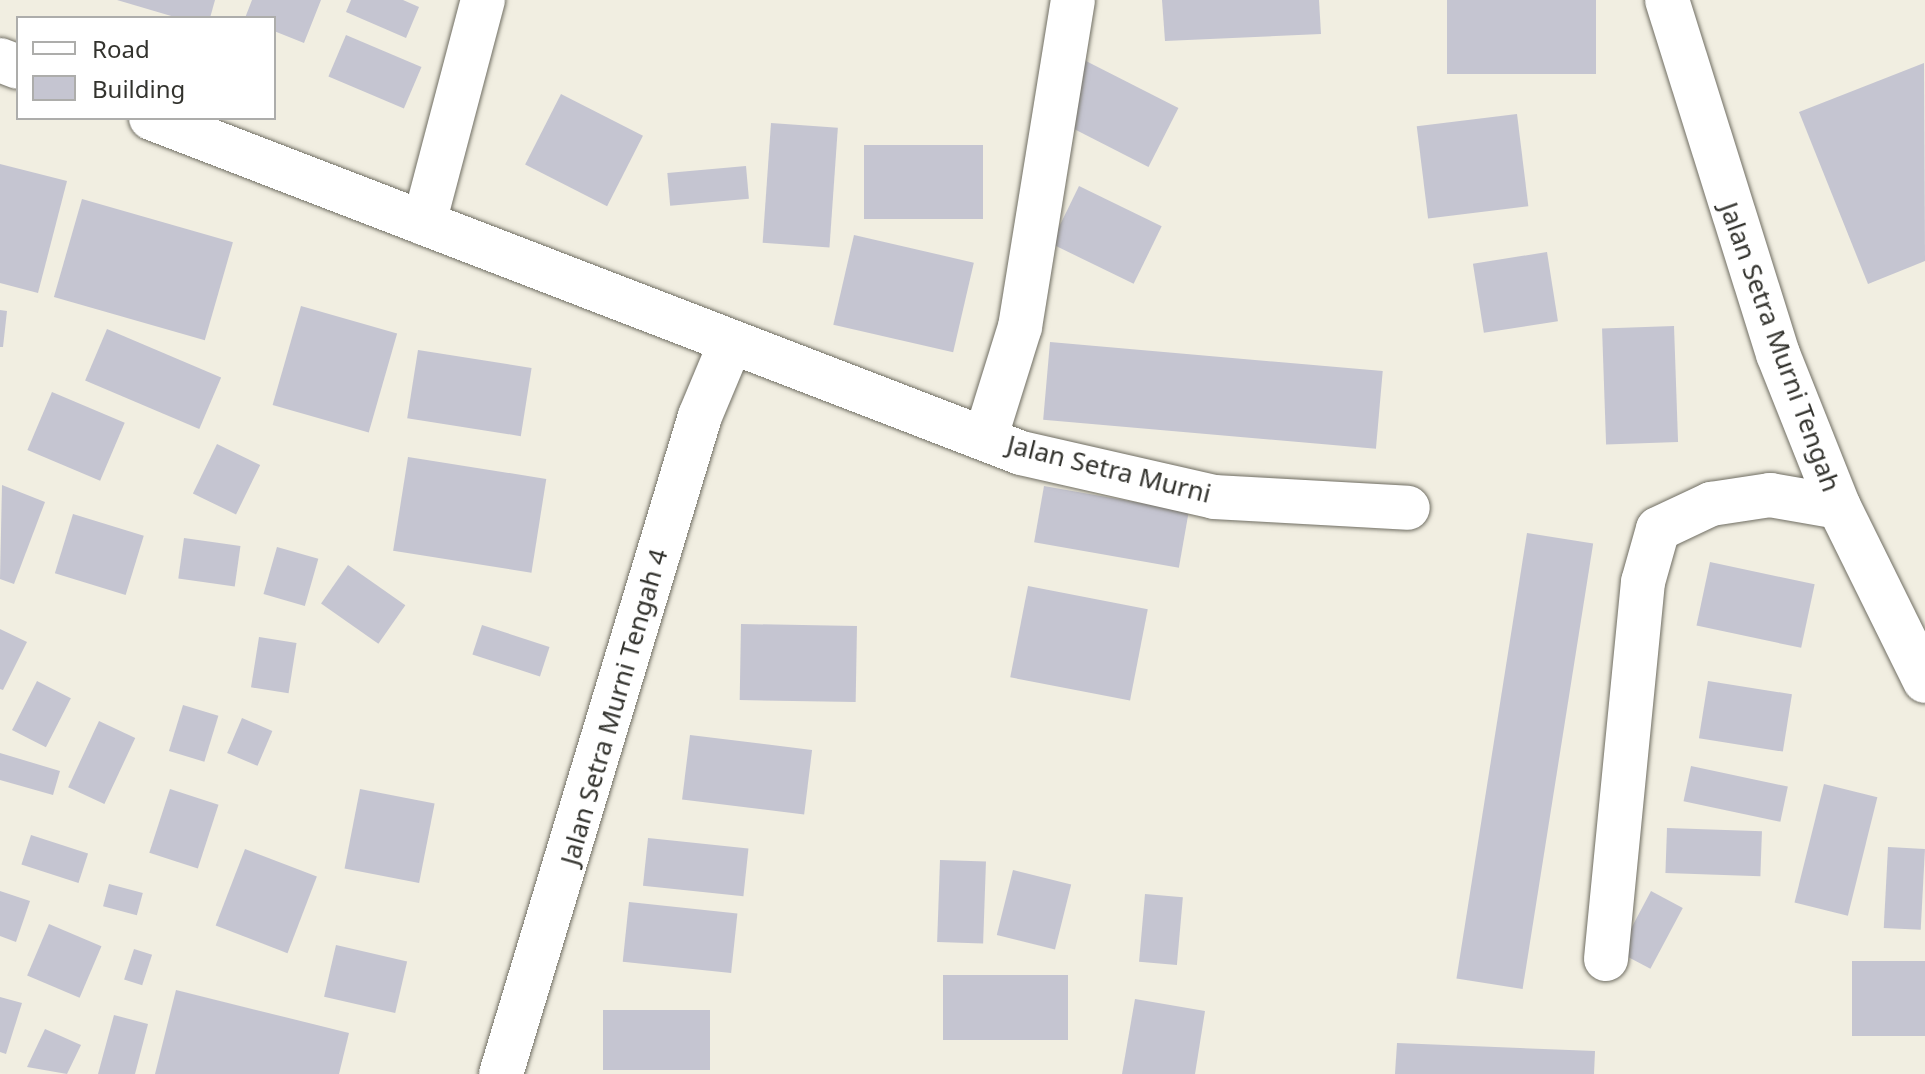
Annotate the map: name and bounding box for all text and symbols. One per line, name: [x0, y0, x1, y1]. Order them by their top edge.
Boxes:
legend: [16, 16, 276, 120]
text: Road: [92, 32, 150, 65]
text: Building: [92, 72, 185, 105]
street label: Jalan Setra Murni Tengah: [1713, 198, 1847, 496]
street label: Jalan Setra Murni: [1004, 429, 1214, 509]
street label: Jalan Setra Murni Tengah 4: [554, 545, 674, 869]

